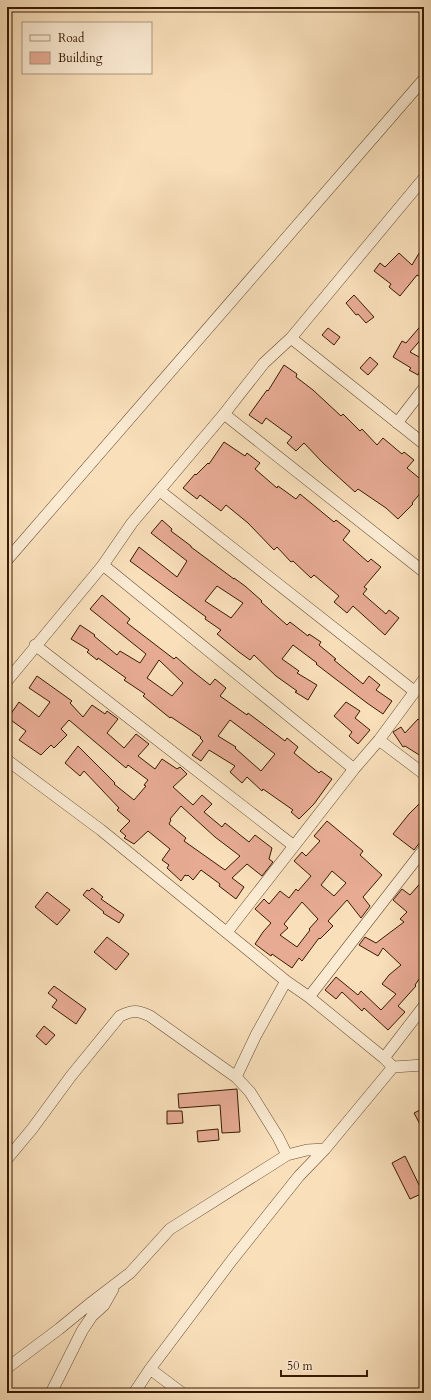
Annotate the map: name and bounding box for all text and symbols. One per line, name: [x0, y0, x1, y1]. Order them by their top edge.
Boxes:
legend: [22, 22, 152, 74]
text: Road: [58, 30, 85, 46]
text: Building: [58, 50, 103, 66]
scale bar: [281, 1352, 367, 1378]
text: 50 m: [287, 1358, 314, 1374]

